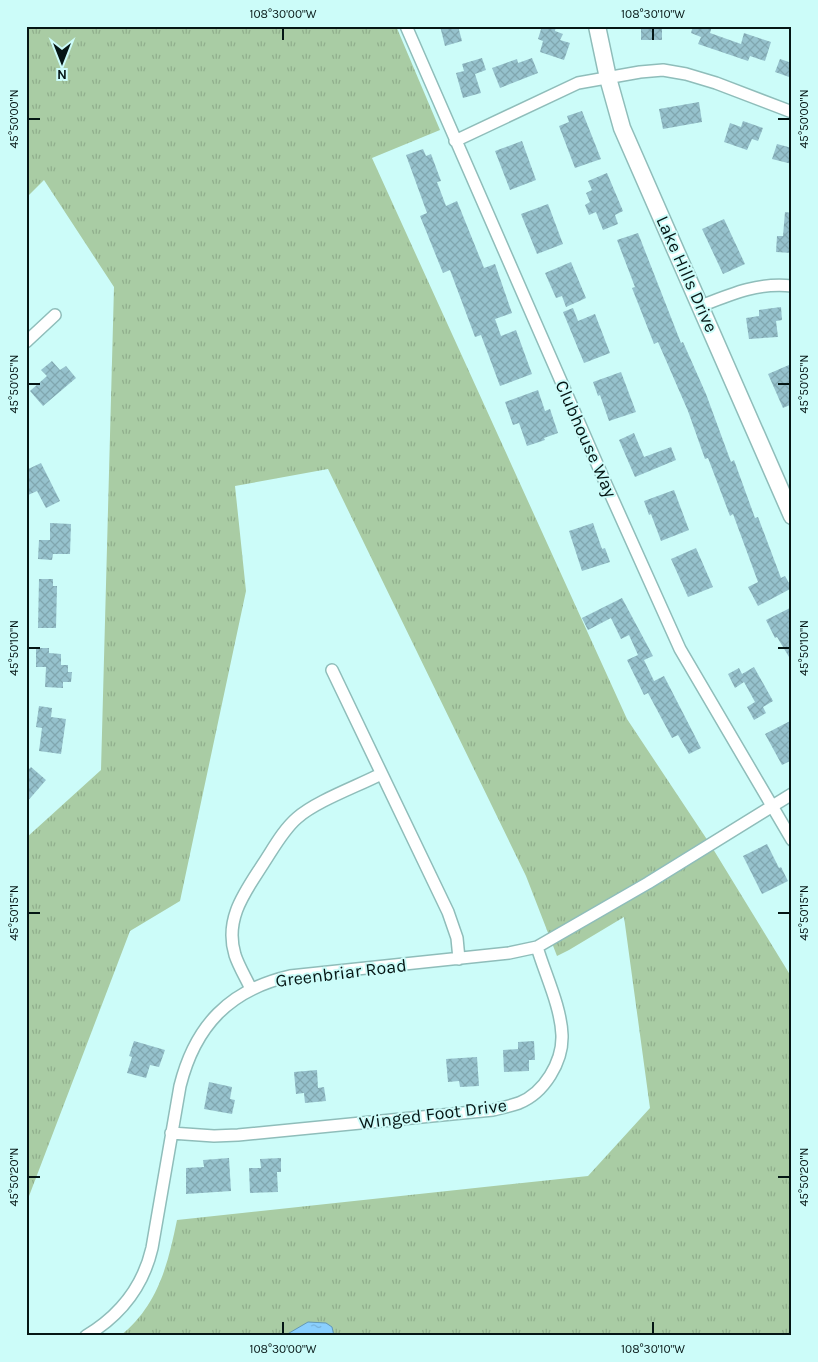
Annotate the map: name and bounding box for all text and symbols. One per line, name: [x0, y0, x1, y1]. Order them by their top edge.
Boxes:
text: 108°30'00"W: [249, 7, 317, 21]
text: 108°30'10"W: [621, 7, 685, 21]
north arrow: [38, 38, 88, 88]
text: N: [57, 66, 67, 83]
text: 45°50'00"N: [7, 89, 21, 149]
text: 45°50'00"N: [797, 89, 811, 149]
street label: Lake Hills Drive: [651, 212, 723, 336]
text: 45°50'05"N: [7, 355, 21, 413]
text: 45°50'05"N: [797, 355, 811, 413]
street label: Clubhouse Way: [550, 377, 622, 502]
text: 45°50'10"N: [7, 620, 21, 676]
text: 45°50'10"N: [797, 620, 811, 676]
text: 45°50'15"N: [7, 885, 21, 941]
text: 45°50'15"N: [797, 885, 811, 941]
street label: Greenbriar Road: [274, 954, 408, 992]
street label: Winged Foot Drive: [358, 1094, 508, 1134]
text: 45°50'20"N: [7, 1147, 21, 1207]
text: 45°50'20"N: [797, 1147, 811, 1207]
text: 108°30'00"W: [249, 1342, 317, 1356]
text: 108°30'10"W: [621, 1342, 685, 1356]

